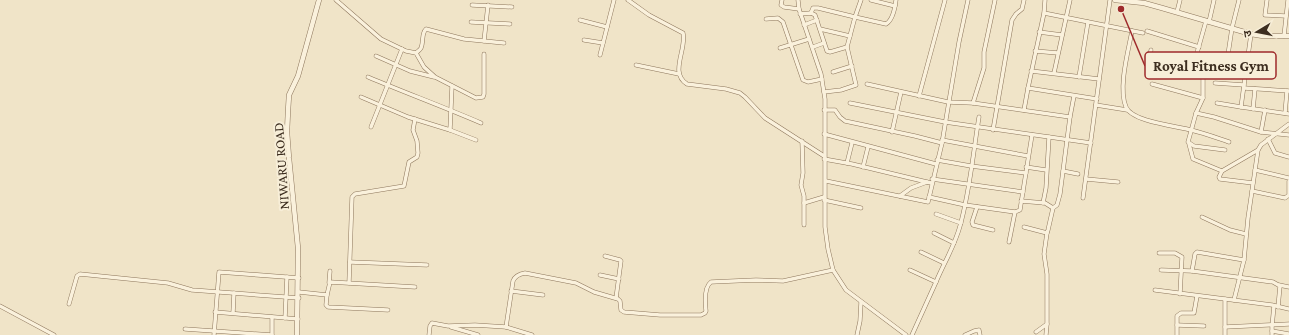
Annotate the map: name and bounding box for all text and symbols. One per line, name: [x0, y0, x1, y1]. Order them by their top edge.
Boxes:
north arrow: [1237, 12, 1277, 52]
text: उ: [1241, 29, 1254, 38]
callout: Royal Fitness Gym: [1145, 52, 1276, 79]
text: Royal Fitness Gym: [1153, 58, 1269, 74]
street label: NIWARU ROAD: [270, 122, 292, 210]

